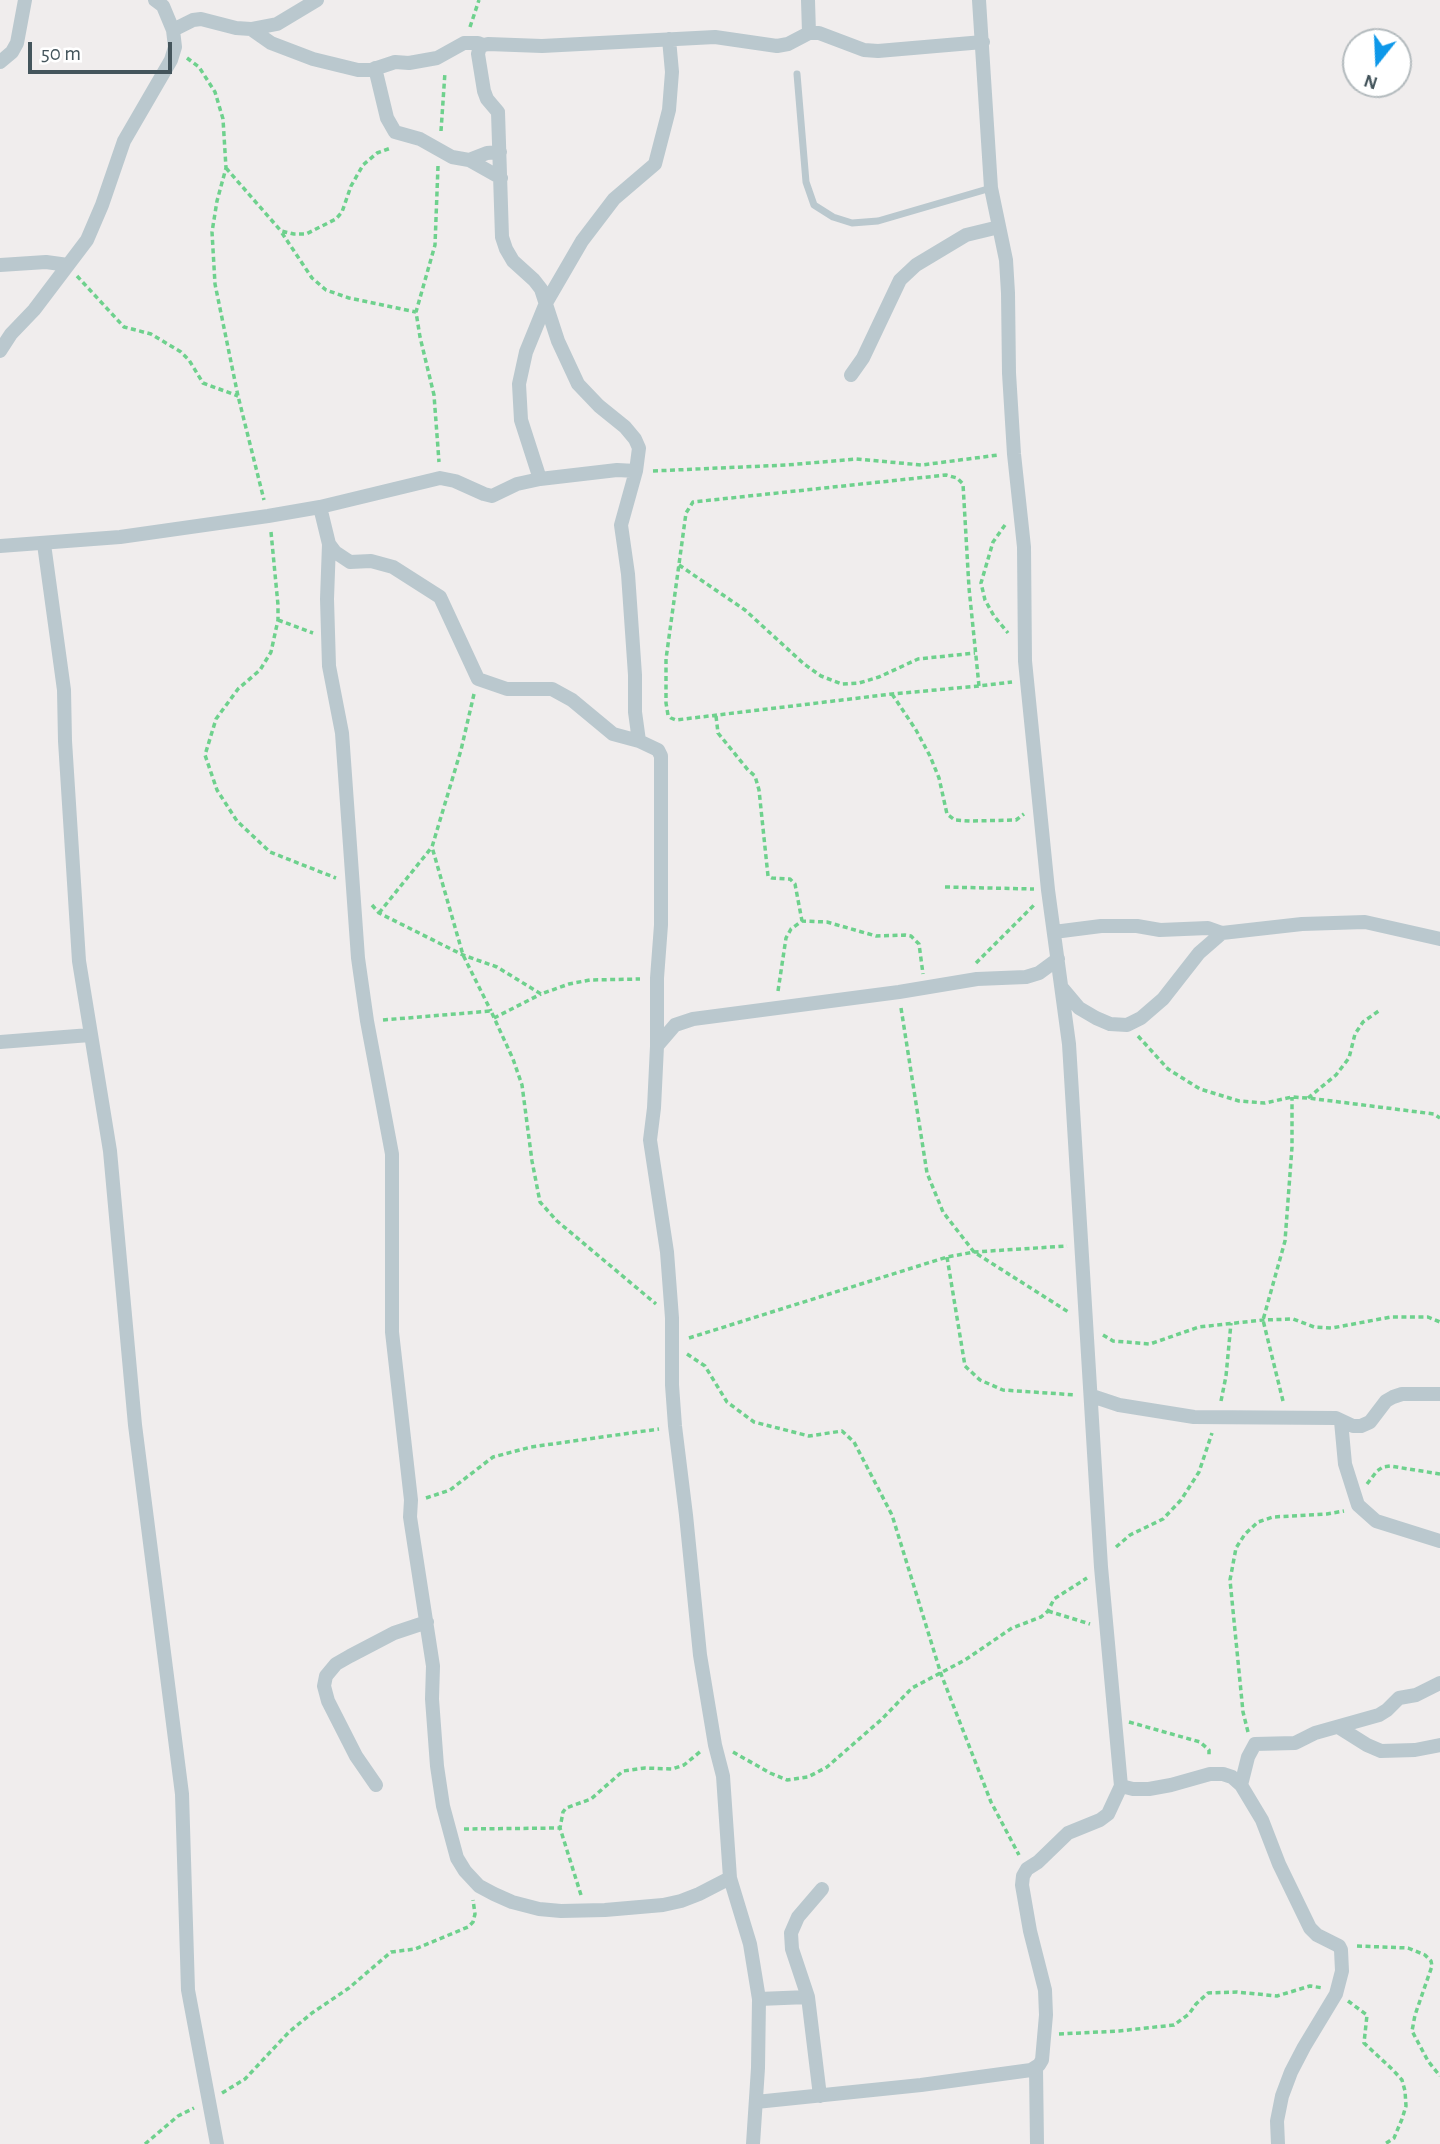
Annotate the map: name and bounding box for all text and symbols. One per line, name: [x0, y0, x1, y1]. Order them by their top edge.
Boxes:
scale bar: [32, 28, 175, 72]
north arrow: [1342, 28, 1412, 98]
text: 50 m: [41, 43, 81, 64]
text: N: [1362, 70, 1380, 93]

